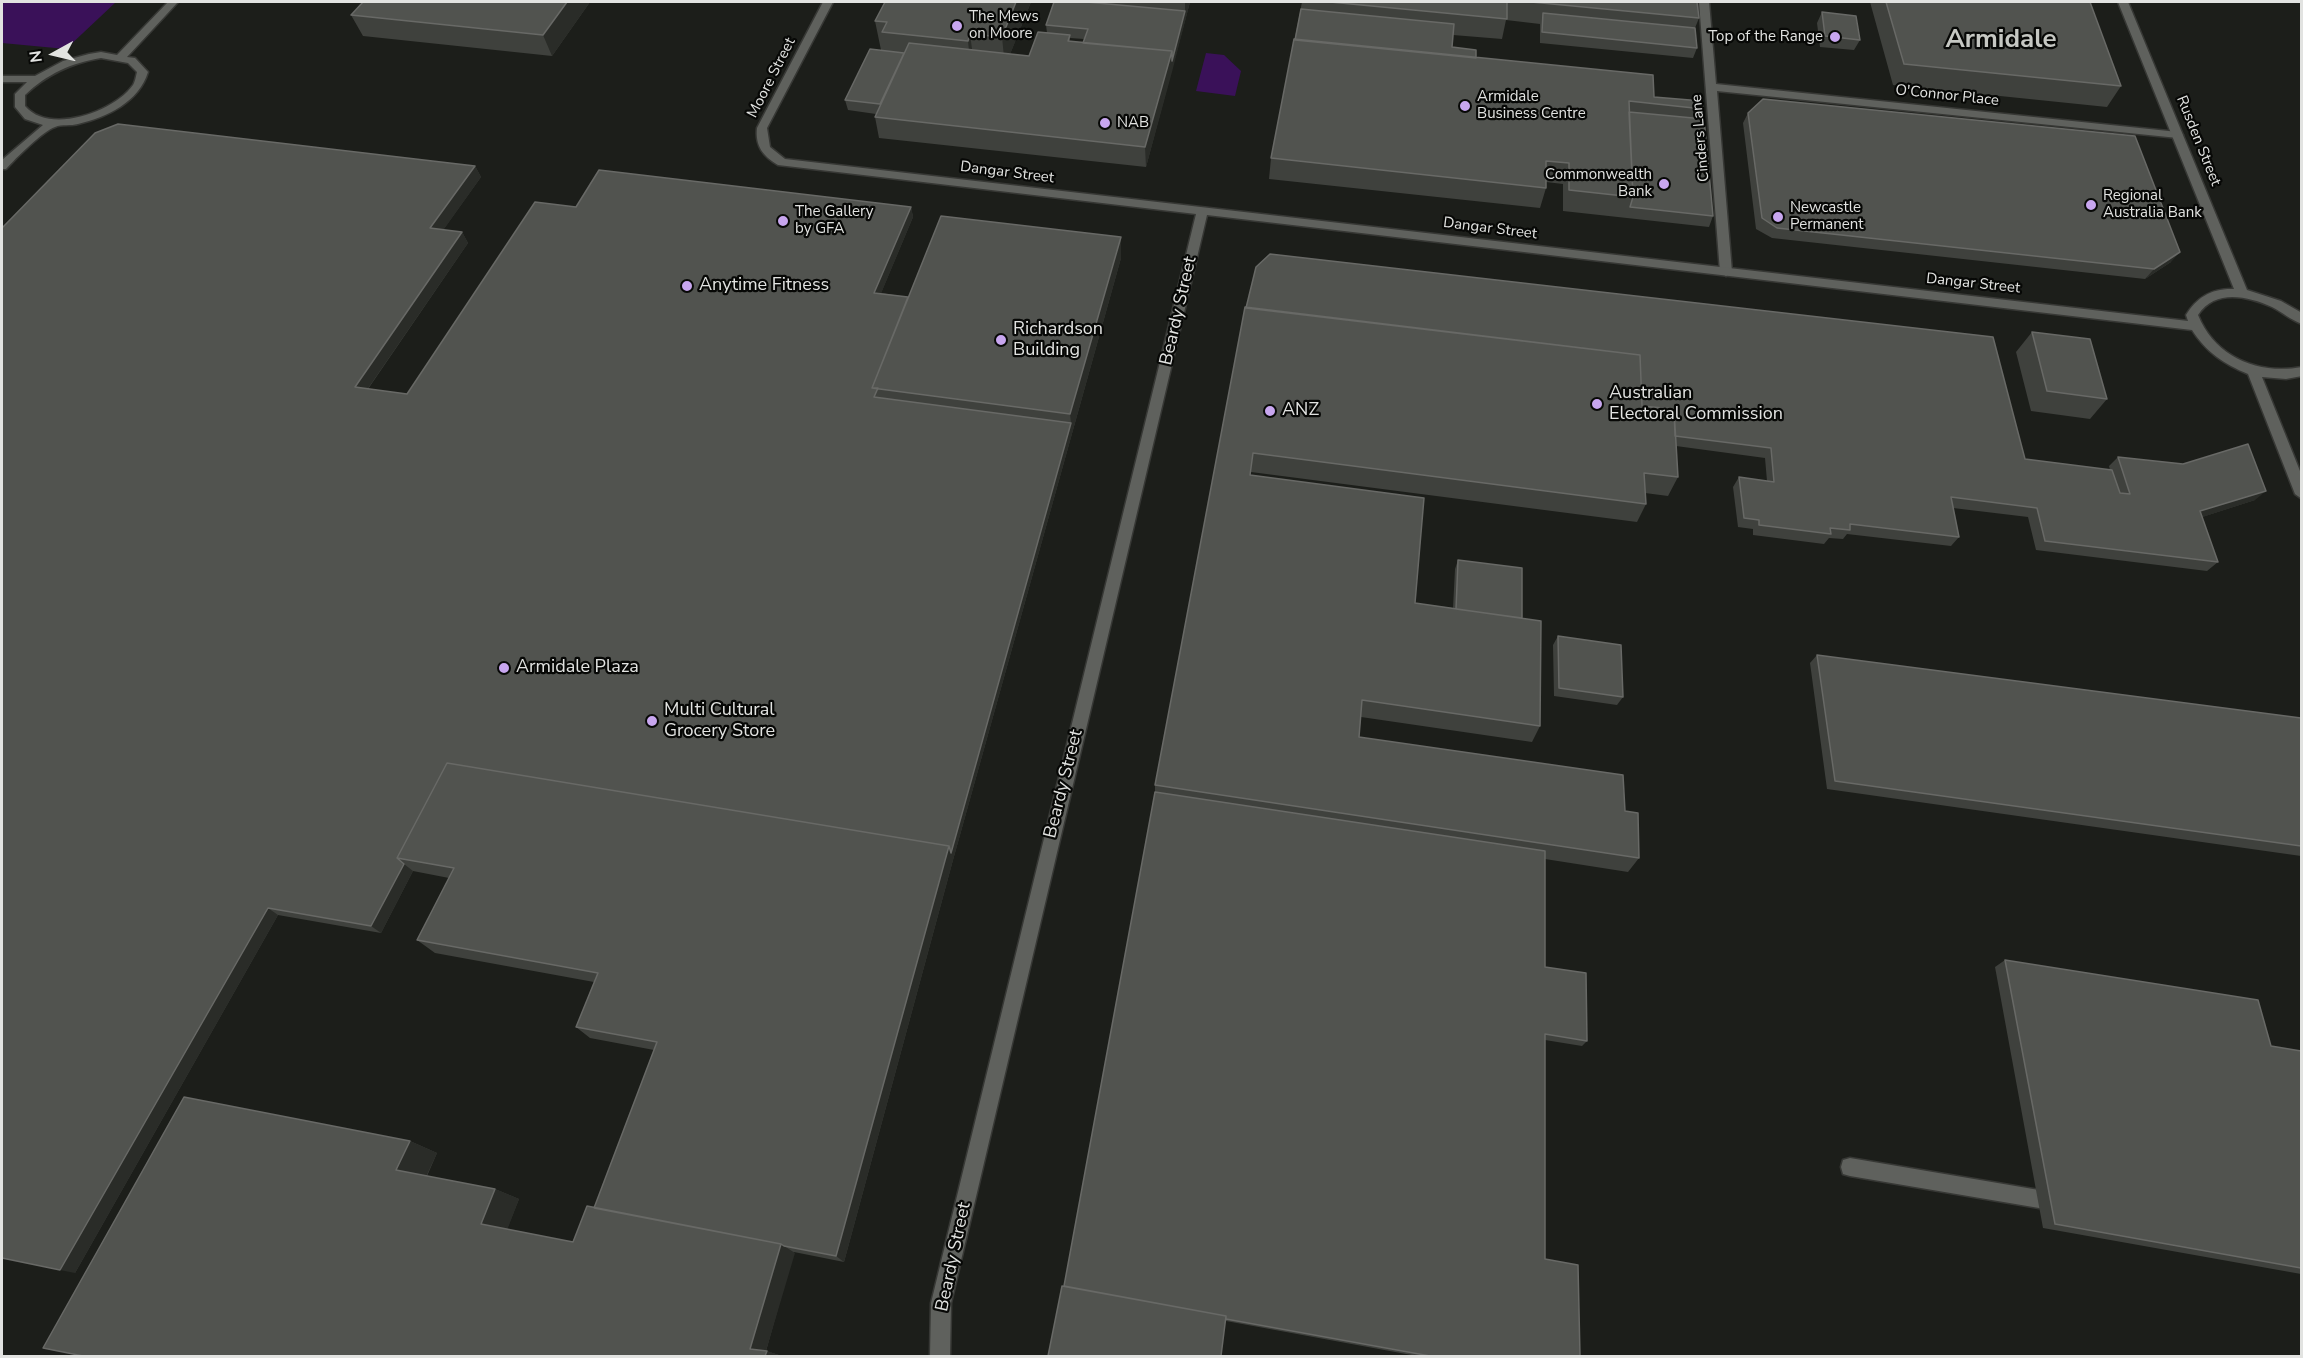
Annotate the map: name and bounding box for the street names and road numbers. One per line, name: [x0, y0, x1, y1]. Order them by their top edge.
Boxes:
street label: Moore Street: [744, 35, 800, 121]
street label: O'Connor Place: [1894, 82, 2000, 110]
street label: Cinders Lane: [1688, 93, 1714, 183]
street label: Rusden Street: [2172, 93, 2224, 189]
street label: Dangar Street: [959, 158, 1055, 188]
street label: Dangar Street: [1442, 214, 1538, 244]
street label: Beardy Street: [1156, 254, 1202, 368]
street label: Dangar Street: [1925, 270, 2021, 298]
street label: Beardy Street: [1040, 727, 1088, 841]
street label: Beardy Street: [932, 1200, 976, 1314]

